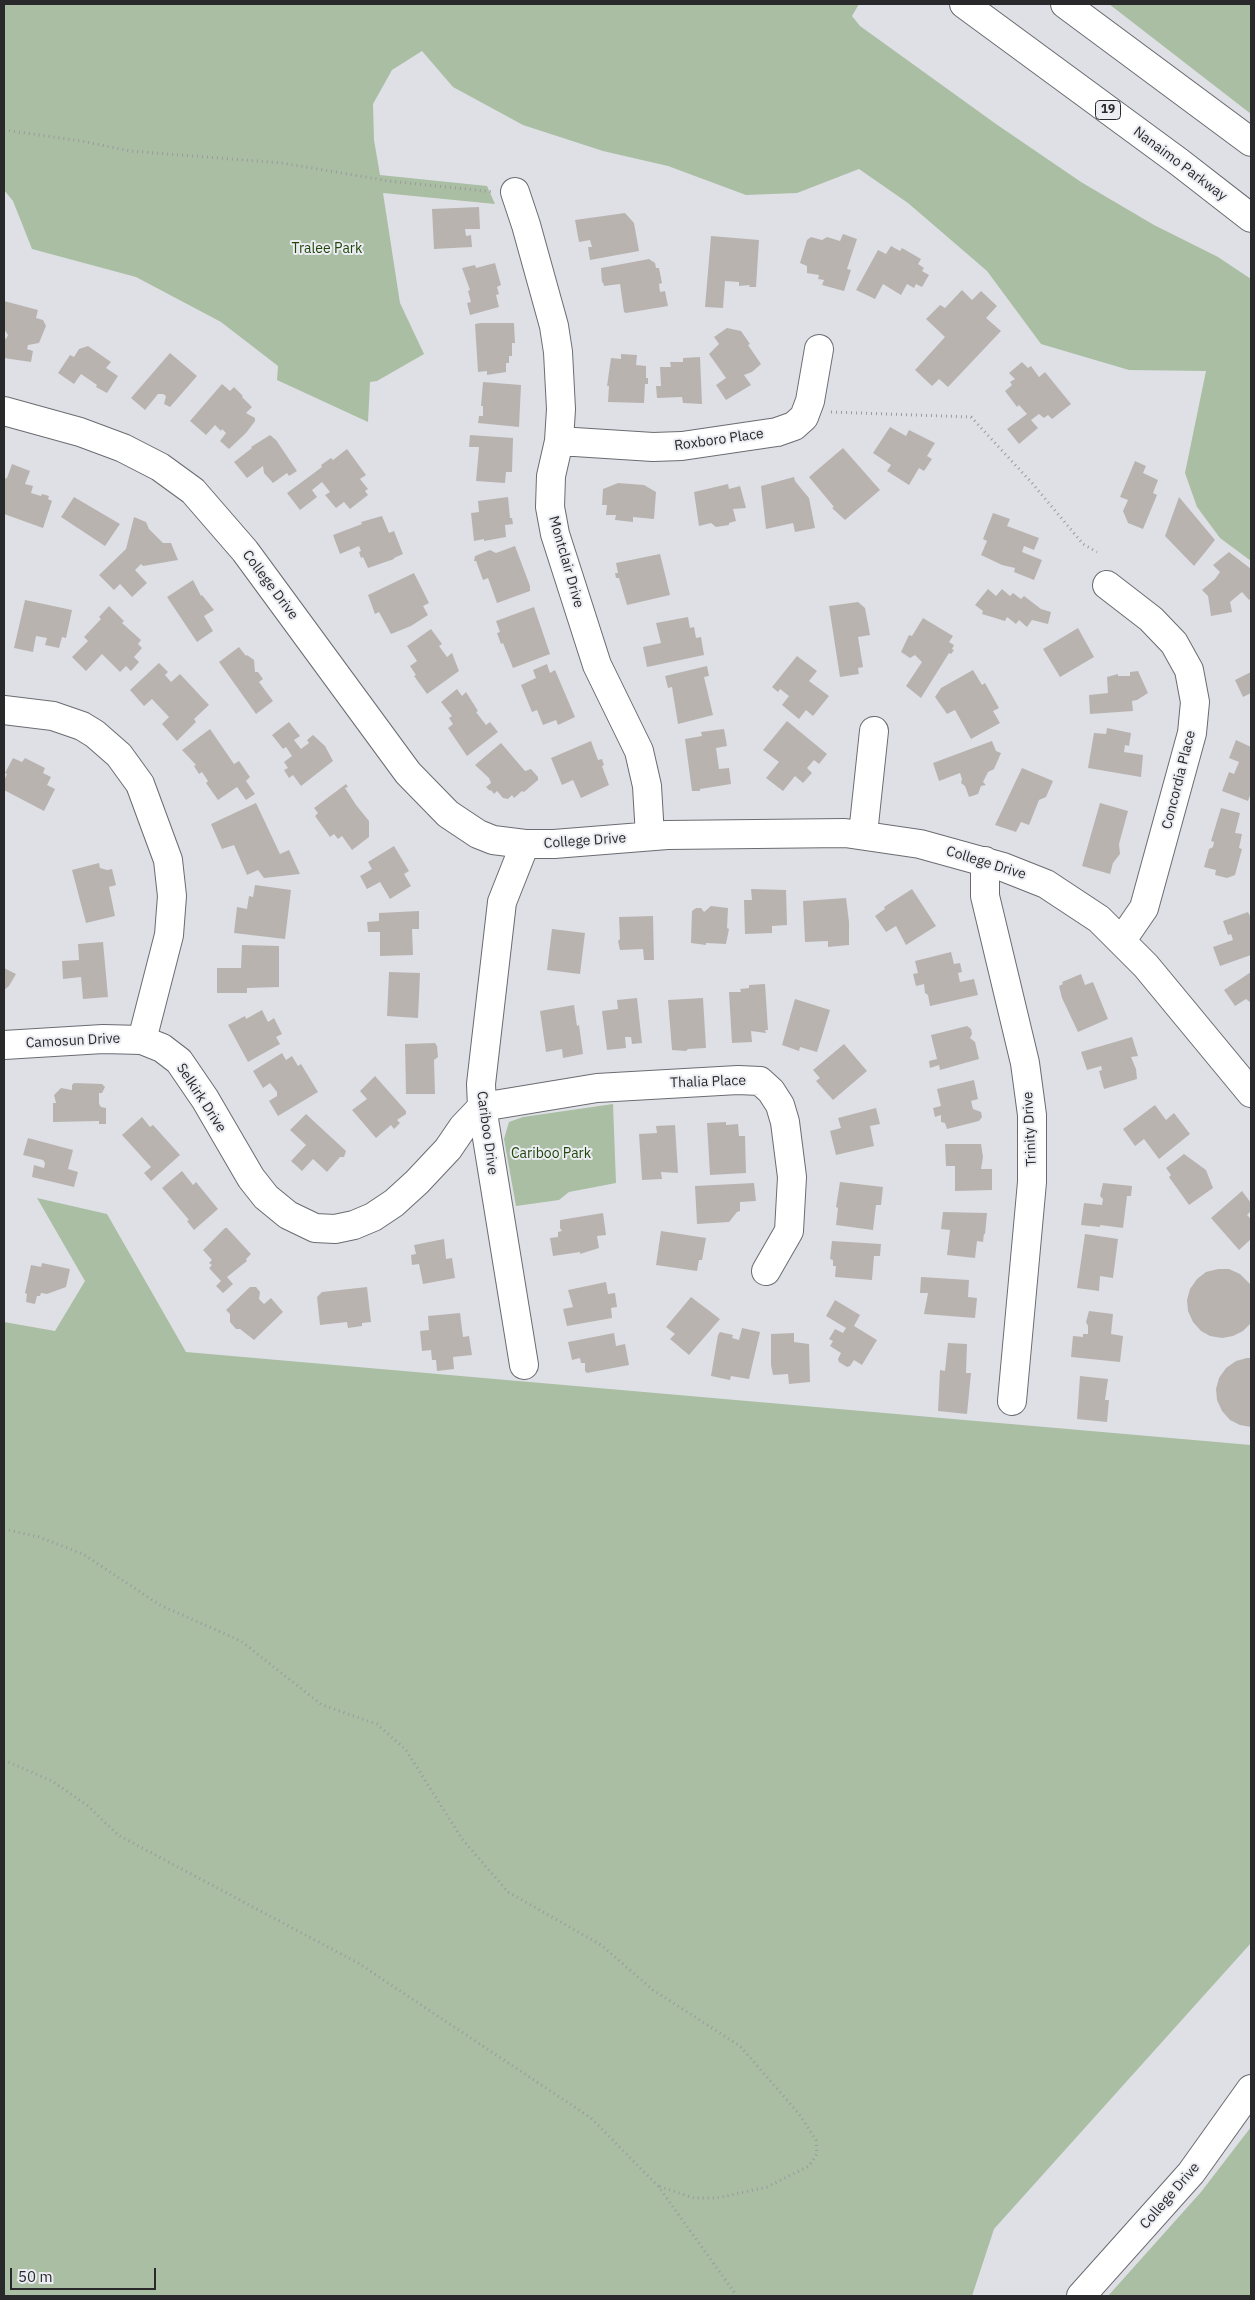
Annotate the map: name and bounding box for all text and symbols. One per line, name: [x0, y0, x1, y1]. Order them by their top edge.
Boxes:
road number: 19: [1096, 100, 1120, 120]
street label: Nanaimo Parkway: [1130, 123, 1230, 205]
park label: Tralee Park: [292, 241, 362, 257]
street label: Roxboro Place: [673, 425, 765, 455]
street label: Montclair Drive: [545, 514, 587, 610]
street label: College Drive: [238, 547, 302, 623]
street label: Concordia Place: [1159, 729, 1199, 831]
street label: College Drive: [543, 830, 627, 852]
street label: College Drive: [944, 843, 1028, 883]
street label: Camosun Drive: [25, 1030, 121, 1052]
street label: Selkirk Drive: [172, 1060, 230, 1136]
street label: Thalia Place: [670, 1072, 746, 1092]
street label: Cariboo Drive: [473, 1090, 501, 1176]
street label: Trinity Drive: [1020, 1091, 1040, 1167]
park label: Cariboo Park: [511, 1146, 591, 1162]
street label: College Drive: [1137, 2159, 1203, 2233]
scale bar: [12, 2258, 159, 2290]
text: 50 m: [18, 2267, 53, 2286]

